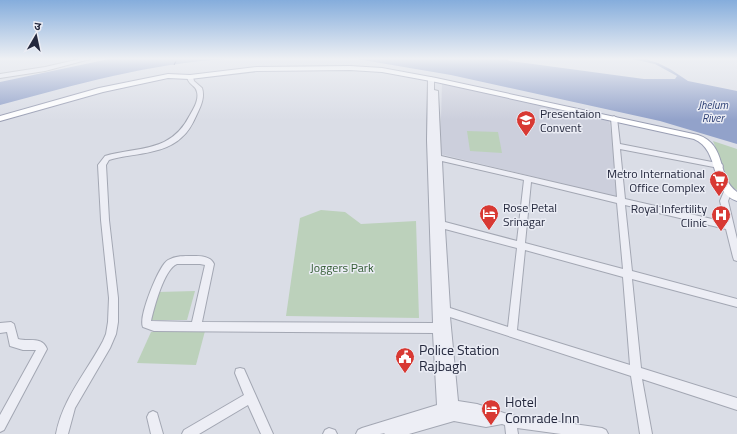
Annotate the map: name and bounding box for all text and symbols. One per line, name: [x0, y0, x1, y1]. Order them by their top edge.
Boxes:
north arrow: [16, 16, 56, 56]
text: उ: [33, 18, 43, 35]
water label: Jhelum River: [698, 97, 728, 126]
place label: Presentaion Convent: [540, 104, 601, 137]
school or university icon: Presentaion Convent: [515, 109, 537, 137]
place label: Metro International Office Complex: [607, 164, 706, 197]
supermarket icon: Metro International Office Complex: [708, 169, 730, 197]
place label: Rose Petal Srinagar: [503, 198, 557, 231]
place label: Royal Infertility Clinic: [631, 199, 707, 232]
hotel icon: Rose Petal Srinagar: [478, 203, 500, 231]
hospital icon: Royal Infertility Clinic: [710, 204, 732, 232]
park label: Joggers Park: [310, 258, 374, 277]
place label: Police Station Rajbagh: [419, 339, 499, 376]
public building icon: Police Station Rajbagh: [394, 346, 416, 374]
place label: Hotel Comrade Inn: [505, 391, 579, 428]
hotel icon: Hotel Comrade Inn: [480, 398, 502, 426]

